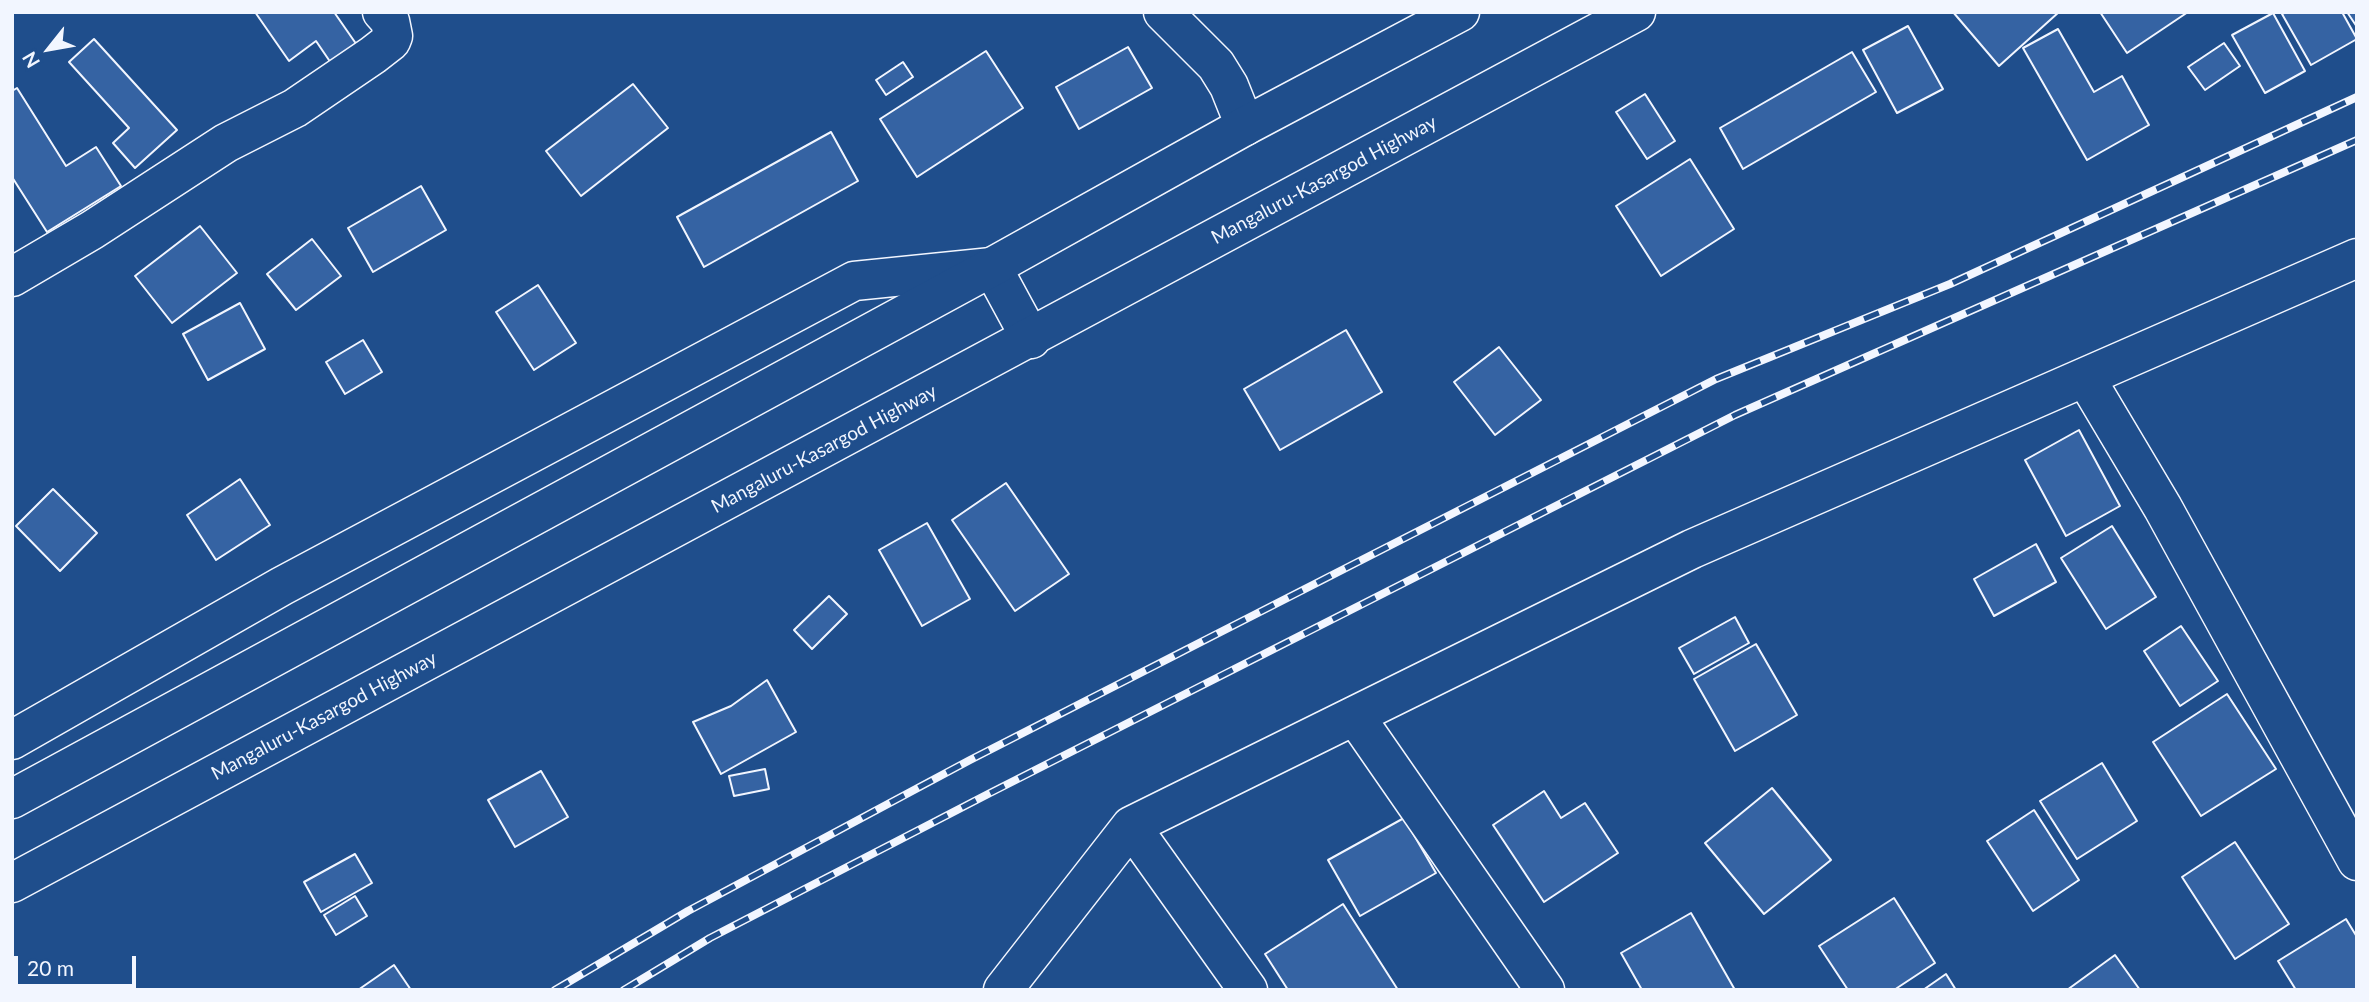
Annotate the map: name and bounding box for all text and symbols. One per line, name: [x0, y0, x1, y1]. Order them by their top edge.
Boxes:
north arrow: [14, 14, 84, 84]
text: N: [17, 48, 44, 72]
street label: Mangaluru-Kasargod Highway: [1207, 111, 1441, 249]
street label: Mangaluru-Kasargod Highway: [707, 380, 941, 518]
street label: Mangaluru-Kasargod Highway: [207, 647, 441, 785]
scale bar: [18, 942, 140, 986]
text: 20 m: [27, 955, 74, 980]

